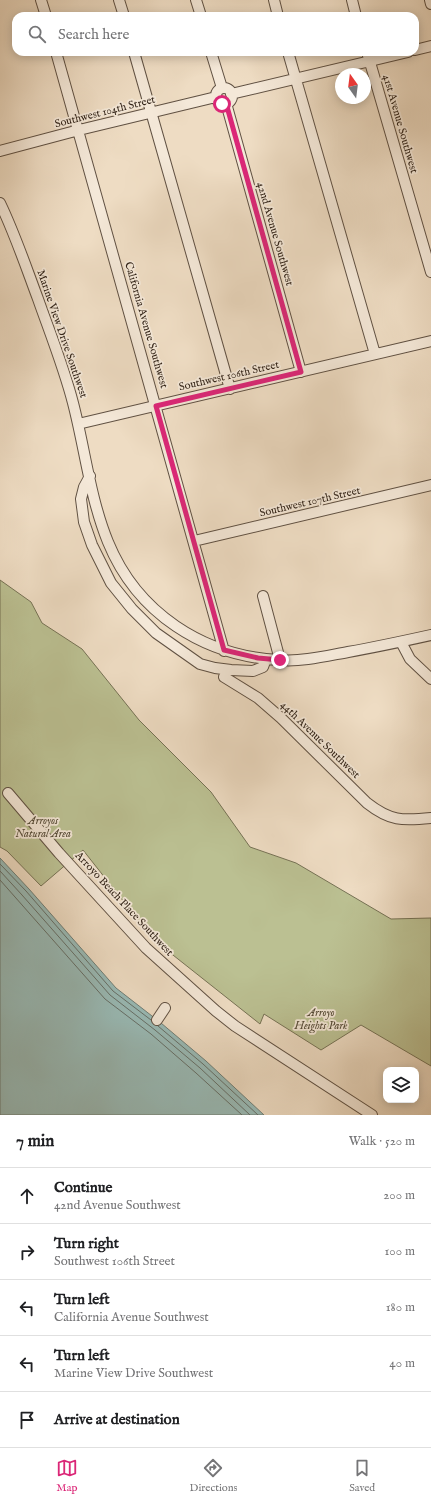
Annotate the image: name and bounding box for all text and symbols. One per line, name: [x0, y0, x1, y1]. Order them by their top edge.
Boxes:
search box: [12, 12, 419, 56]
icon: search: [26, 23, 48, 45]
text: Search here: [58, 25, 129, 44]
north arrow: [335, 68, 371, 104]
street label: 41st Avenue Southwest: [379, 73, 421, 175]
street label: Southwest 104th Street: [53, 93, 157, 131]
route start: [213, 95, 231, 113]
street label: 42nd Avenue Southwest: [253, 181, 297, 288]
street label: California Avenue Southwest: [121, 260, 171, 390]
street label: Marine View Drive Southwest: [33, 268, 91, 400]
street label: Southwest 106th Street: [178, 358, 281, 394]
street label: Southwest 107th Street: [258, 484, 362, 520]
route end: [271, 651, 289, 669]
street label: 44th Avenue Southwest: [277, 698, 363, 782]
park label: Arroyos Natural Area: [15, 814, 71, 841]
street label: Arroyo Beach Place Southwest: [71, 848, 176, 959]
park label: Arroyo Heights Park: [293, 1006, 348, 1034]
map controls: [383, 1067, 419, 1103]
button: layers: [383, 1067, 419, 1103]
text: 7 min: [16, 1131, 54, 1152]
text: Walk · 520 m: [349, 1133, 415, 1150]
text: Continue: [54, 1178, 112, 1197]
icon: ahead: [16, 1185, 38, 1207]
text: 200 m: [383, 1187, 415, 1204]
text: 42nd Avenue Southwest: [54, 1197, 181, 1214]
text: Turn right: [54, 1234, 119, 1253]
icon: right: [16, 1241, 38, 1263]
text: 100 m: [385, 1243, 415, 1260]
text: Southwest 106th Street: [54, 1253, 175, 1270]
text: Turn left: [54, 1290, 110, 1309]
icon: left: [16, 1297, 38, 1319]
text: 180 m: [386, 1299, 415, 1316]
text: California Avenue Southwest: [54, 1309, 209, 1326]
text: Turn left: [54, 1346, 110, 1365]
icon: left: [16, 1353, 38, 1375]
text: 40 m: [389, 1355, 415, 1372]
text: Marine View Drive Southwest: [54, 1365, 213, 1382]
icon: arrive: [16, 1409, 38, 1431]
text: Arrive at destination: [54, 1410, 180, 1429]
tab: Map: [56, 1457, 78, 1495]
tab: Directions: [190, 1457, 237, 1495]
tab: Saved: [349, 1457, 375, 1495]

